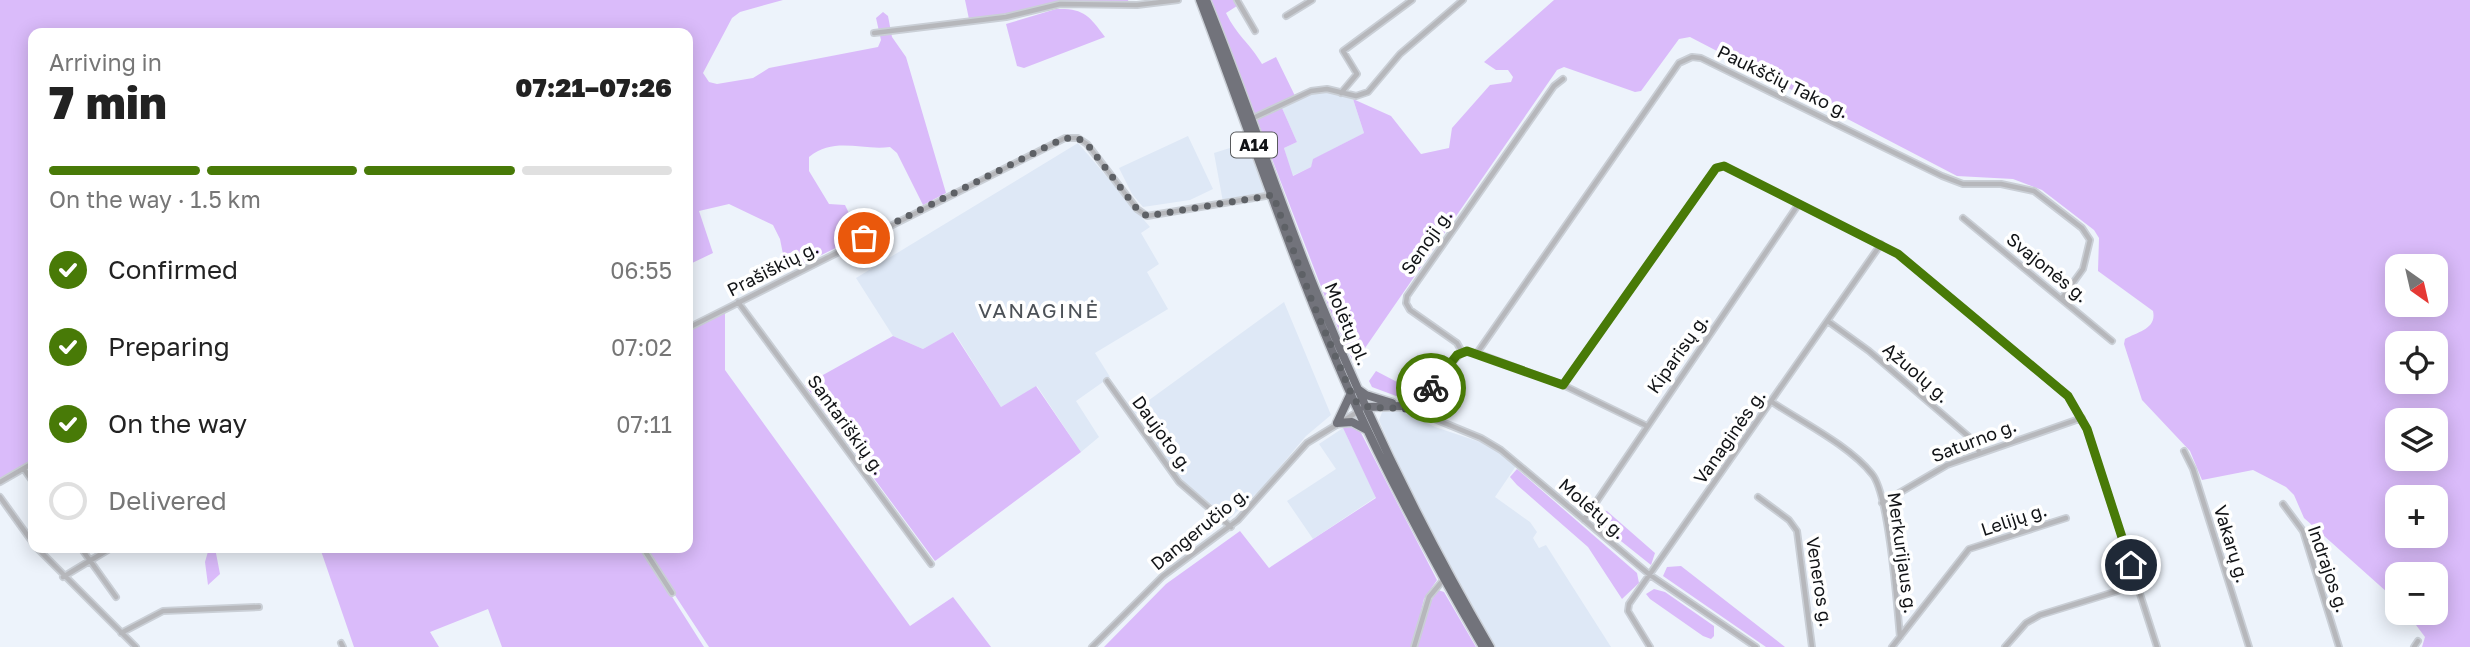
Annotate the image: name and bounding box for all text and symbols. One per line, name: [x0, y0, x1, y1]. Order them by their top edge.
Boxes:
street label: Paukščių Tako g.: [1714, 40, 1853, 122]
text: Arriving in: [49, 48, 162, 76]
text: 07:21–07:26: [515, 72, 672, 103]
text: 7 min: [49, 74, 167, 129]
road number: A14: [1231, 132, 1277, 158]
text: On the way · 1.5 km: [49, 185, 261, 213]
street label: Senoji g.: [1396, 205, 1457, 278]
pin: [834, 208, 894, 268]
icon: bag: [845, 219, 883, 257]
street label: Svajonės g.: [2002, 228, 2093, 307]
street label: Prašiškių g.: [723, 236, 822, 301]
icon: check: [49, 251, 87, 289]
text: Confirmed: [108, 254, 238, 285]
north arrow: [2385, 254, 2448, 317]
map controls: [2385, 254, 2448, 625]
text: 06:55: [610, 256, 672, 284]
street label: Molėtų pl.: [1321, 279, 1375, 368]
district label: VANAGINĖ: [978, 297, 1100, 323]
street label: Kiparisų g.: [1642, 310, 1712, 397]
icon: check: [49, 328, 87, 366]
text: Preparing: [108, 331, 230, 362]
button: locate: [2385, 331, 2448, 394]
text: 07:02: [611, 333, 672, 361]
street label: Ąžuolų g.: [1879, 337, 1954, 407]
courier: [1396, 353, 1466, 423]
icon: bike: [1412, 369, 1450, 407]
street label: Santariškių g.: [803, 370, 890, 479]
street label: Vanaginės g.: [1689, 385, 1770, 488]
street label: Daujoto g.: [1128, 391, 1198, 476]
icon: check: [49, 405, 87, 443]
text: On the way: [108, 408, 247, 439]
button: layers: [2385, 408, 2448, 471]
text: 07:11: [616, 410, 672, 438]
street label: Saturno g.: [1928, 414, 2019, 466]
street label: Molėtų g.: [1555, 473, 1631, 543]
street label: Dangeručio g.: [1146, 482, 1253, 574]
text: Delivered: [108, 485, 227, 516]
button: +: [2385, 485, 2448, 548]
street label: Merkurijaus g.: [1884, 491, 1922, 615]
street label: Lelijų g.: [1978, 498, 2049, 540]
street label: Vakarų g.: [2210, 502, 2254, 585]
street label: Indrajos g.: [2304, 522, 2354, 615]
street label: Veneros g.: [1802, 535, 1838, 629]
pin: [2101, 535, 2161, 595]
icon: home: [2112, 546, 2150, 584]
button: −: [2385, 562, 2448, 625]

